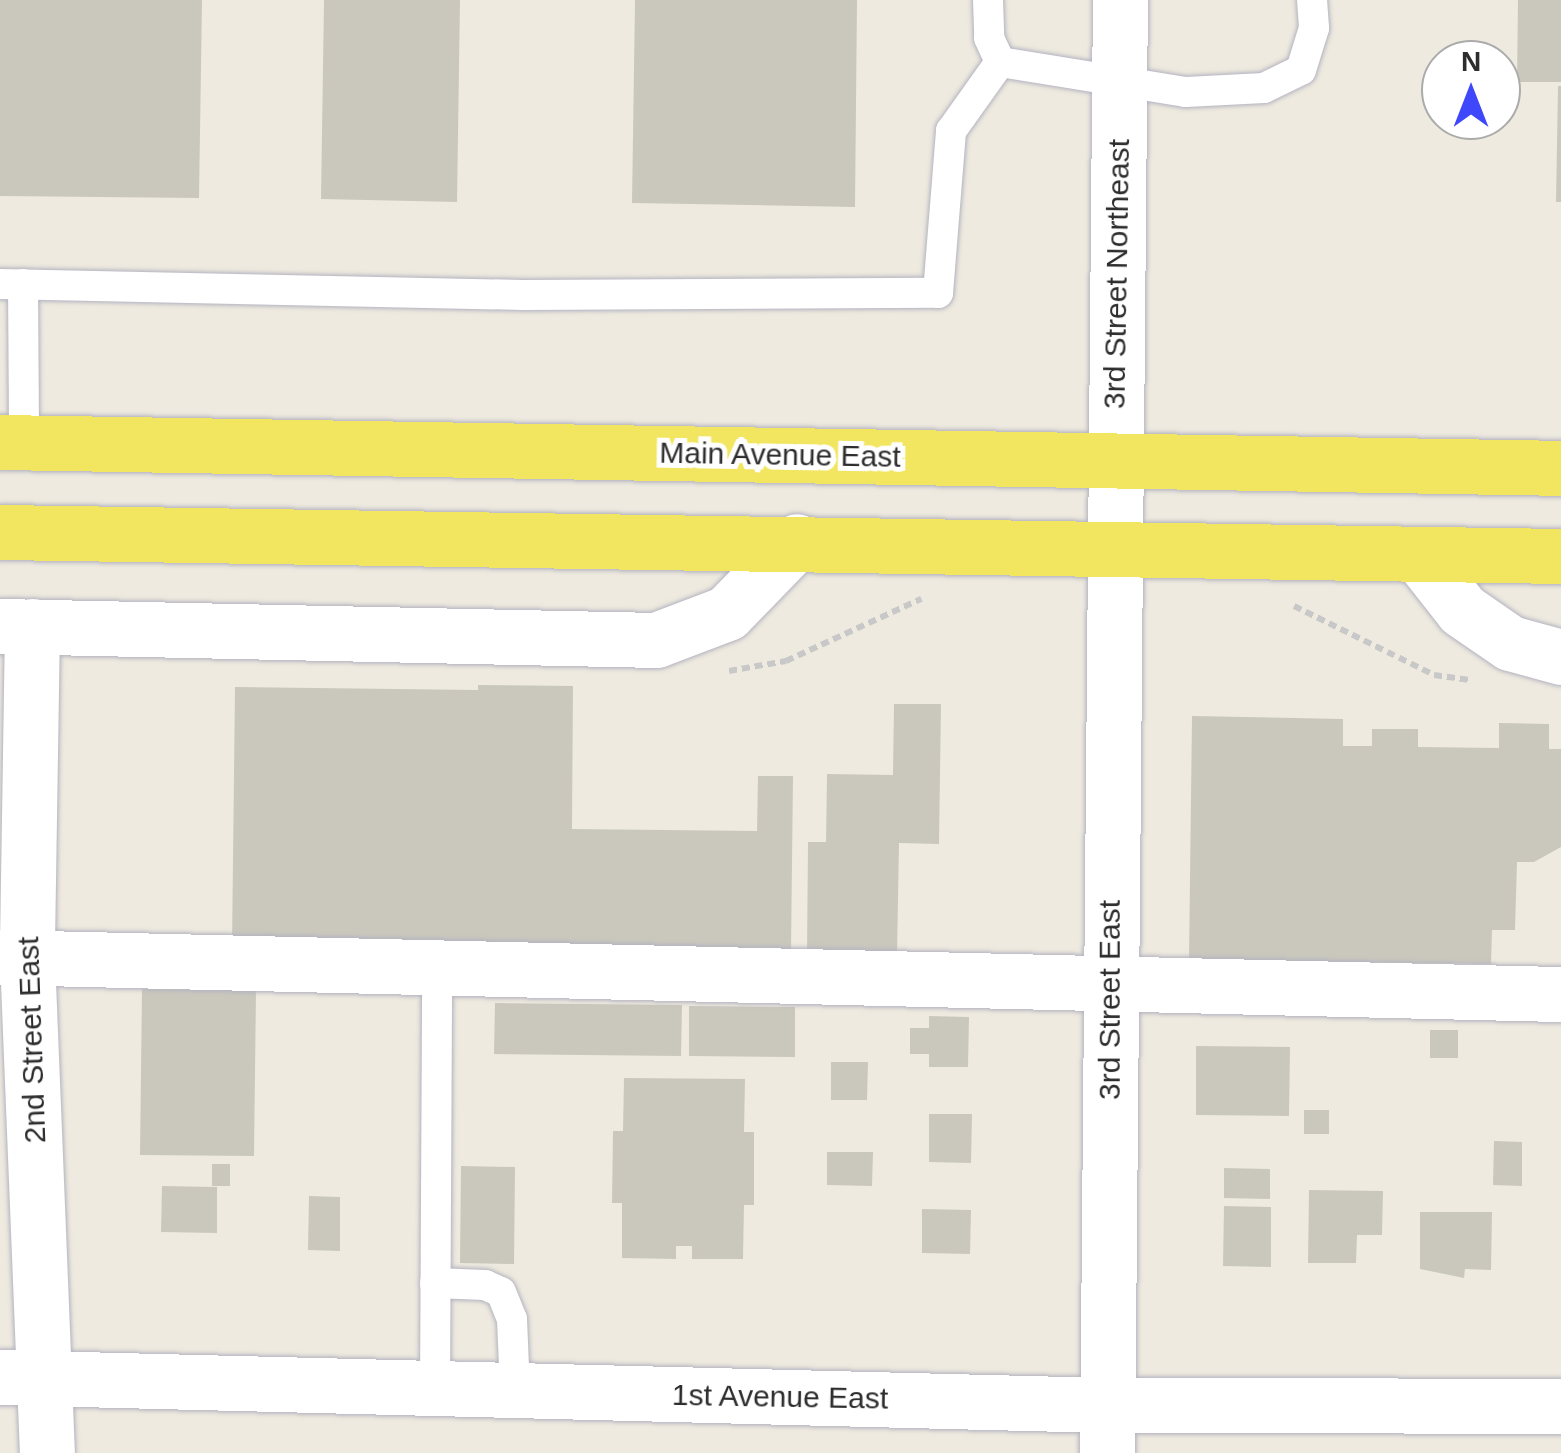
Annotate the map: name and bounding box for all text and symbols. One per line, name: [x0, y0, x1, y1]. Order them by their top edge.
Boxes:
north arrow: [1421, 40, 1521, 140]
text: N: [1461, 46, 1481, 77]
street label: 3rd Street Northeast: [1097, 139, 1137, 409]
street label: Main Avenue East: [658, 435, 902, 475]
street label: 3rd Street East: [1092, 900, 1128, 1100]
street label: 2nd Street East: [10, 936, 54, 1144]
street label: 1st Avenue East: [671, 1377, 889, 1417]

